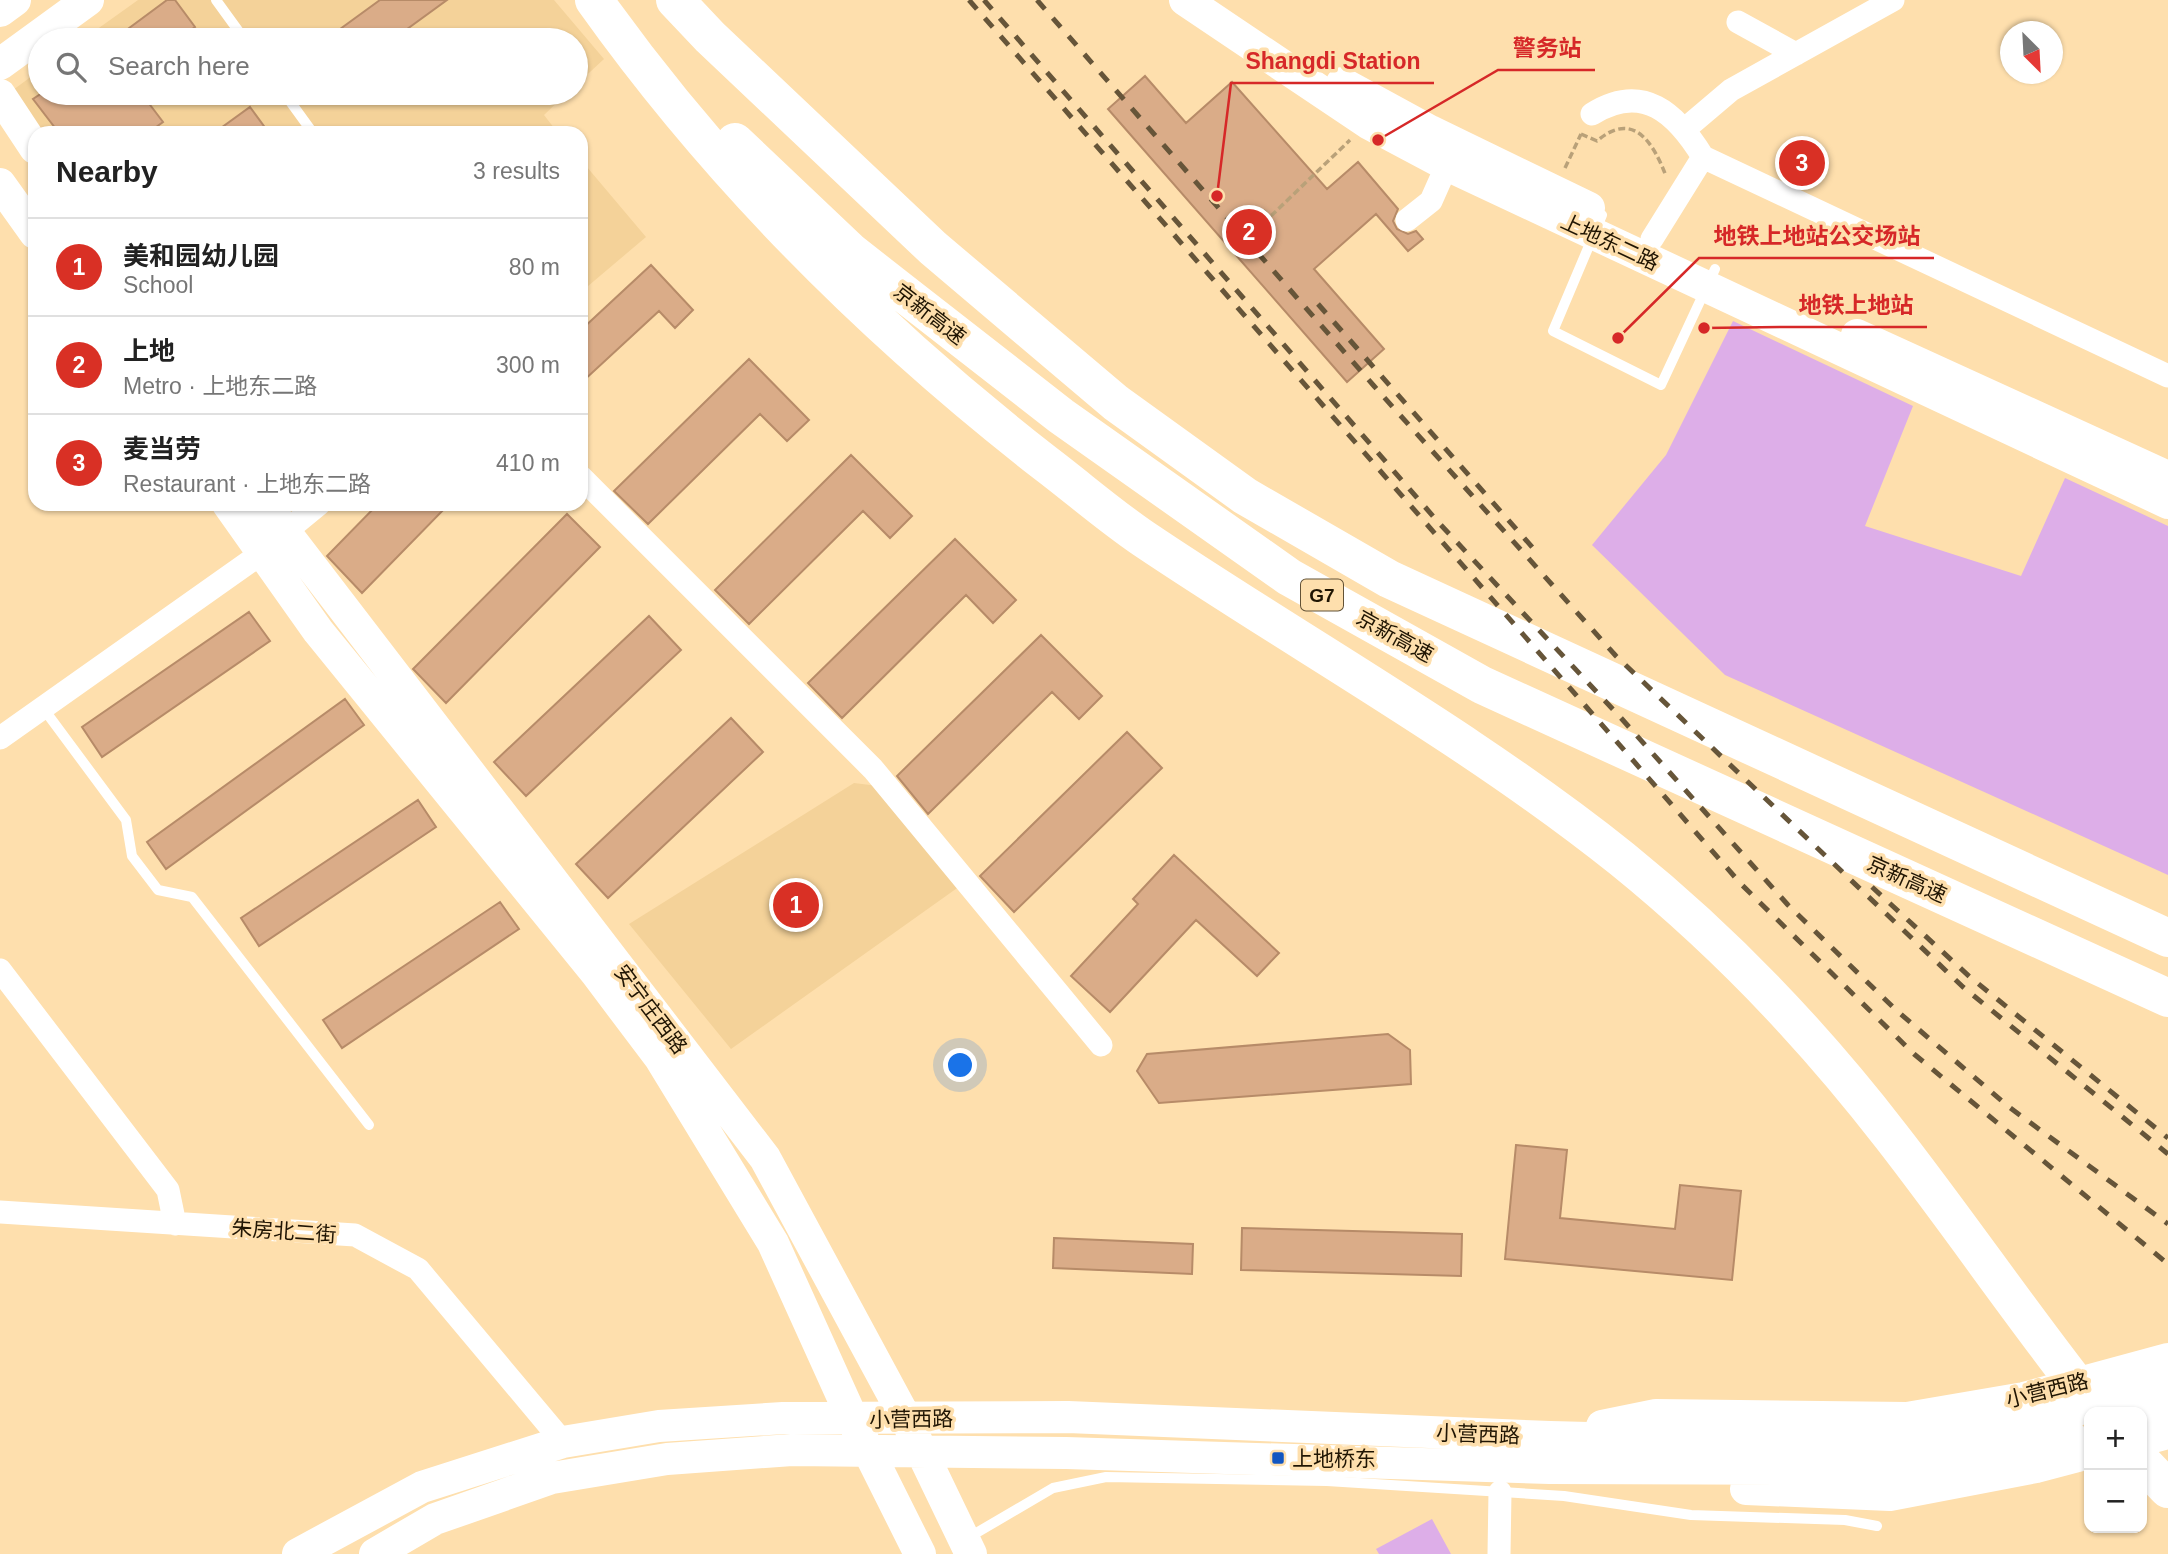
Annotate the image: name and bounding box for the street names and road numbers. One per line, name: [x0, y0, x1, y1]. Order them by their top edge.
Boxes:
street label: 上地东二路: [1558, 209, 1662, 275]
street label: 京新高速: [890, 279, 970, 349]
road number: G7: [1301, 580, 1343, 610]
street label: 京新高速: [1353, 606, 1437, 666]
street label: 京新高速: [1864, 851, 1950, 907]
street label: 安宁庄西路: [610, 960, 692, 1058]
street label: 朱房北二街: [231, 1216, 337, 1246]
street label: 小营西路: [2003, 1369, 2091, 1411]
street label: 小营西路: [869, 1407, 953, 1431]
street label: 小营西路: [1436, 1421, 1520, 1447]

